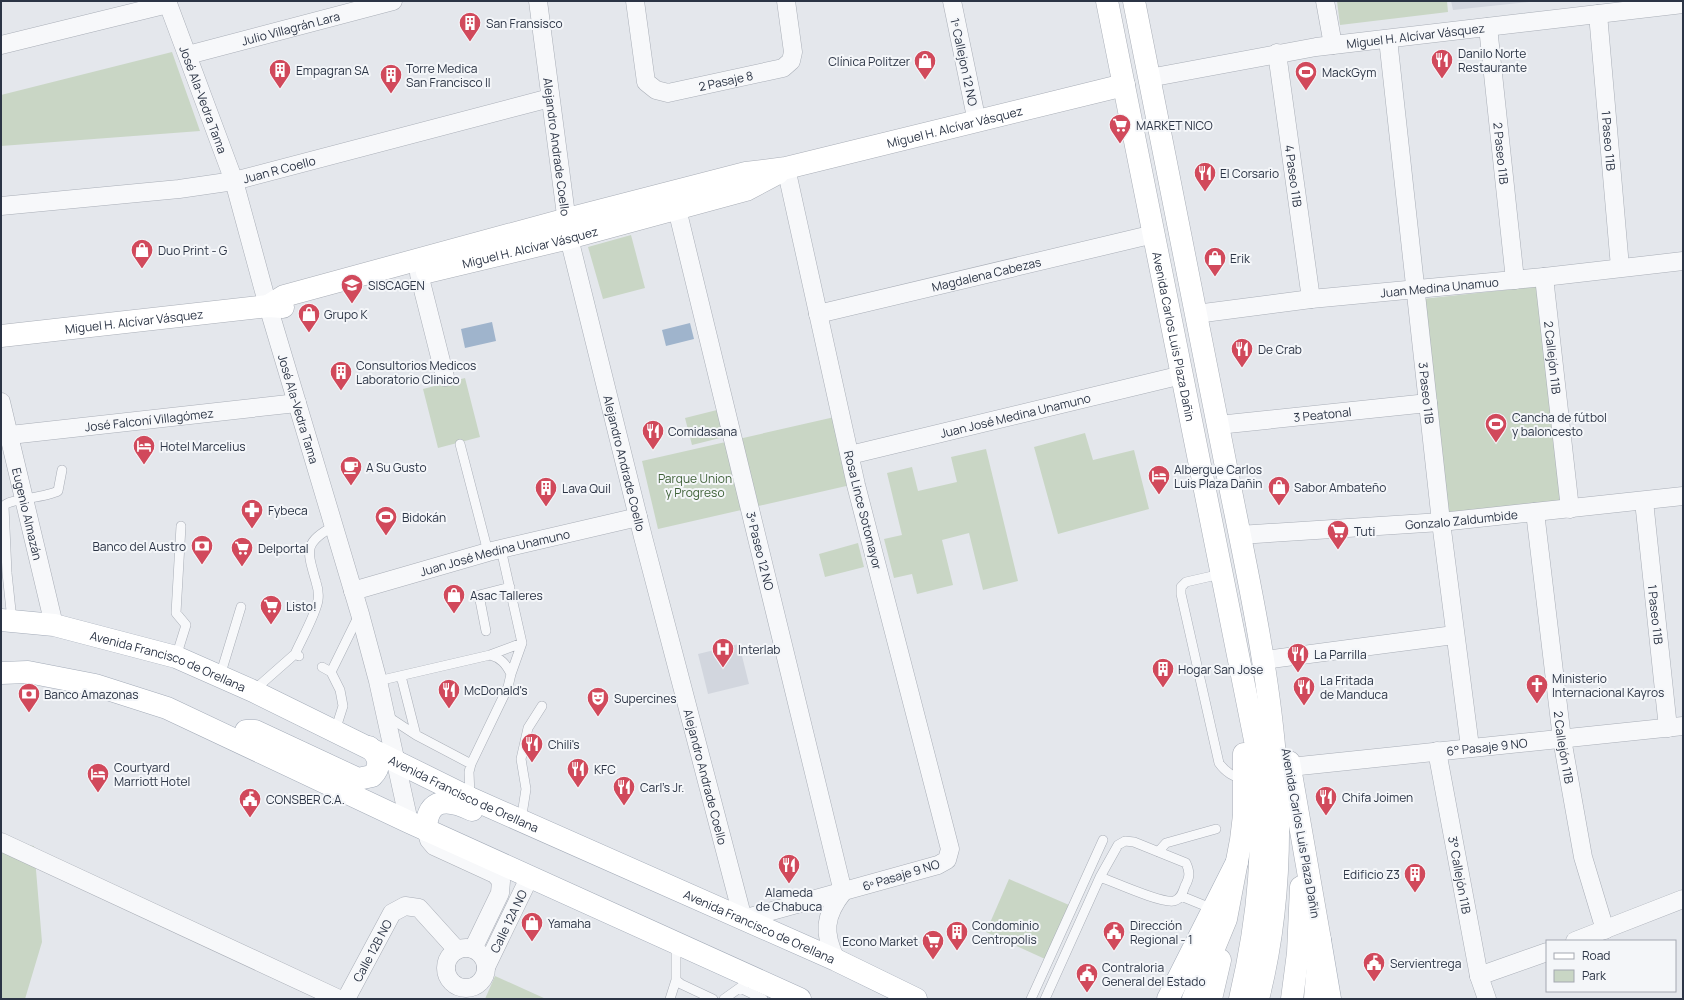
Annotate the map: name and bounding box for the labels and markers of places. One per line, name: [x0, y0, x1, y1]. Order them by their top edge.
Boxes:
building icon: San Fransisco: [457, 10, 483, 43]
place label: San Fransisco: [486, 15, 562, 32]
place label: Danilo Norte Restaurante: [1458, 45, 1527, 76]
restaurant icon: Danilo Norte Restaurante: [1429, 47, 1455, 80]
shop icon: Clínica Politzer: [912, 48, 938, 81]
place label: Clínica Politzer: [828, 53, 911, 70]
building icon: Empagran SA: [267, 57, 293, 90]
sports icon: MackGym: [1293, 59, 1319, 92]
place label: Torre Medica San Francisco II: [406, 60, 491, 91]
place label: Empagran SA: [296, 62, 370, 79]
building icon: Torre Medica San Francisco II: [378, 62, 404, 95]
place label: MackGym: [1322, 64, 1376, 81]
supermarket icon: MARKET NICO: [1107, 112, 1133, 145]
place label: MARKET NICO: [1136, 117, 1213, 134]
restaurant icon: El Corsario: [1192, 160, 1218, 193]
place label: El Corsario: [1220, 165, 1279, 182]
shop icon: Duo Print - G: [129, 237, 155, 270]
place label: Duo Print - G: [158, 242, 228, 259]
shop icon: Erik: [1202, 245, 1228, 278]
place label: Erik: [1230, 250, 1251, 267]
school or university icon: SISCAGEN: [339, 272, 365, 305]
place label: SISCAGEN: [368, 277, 425, 294]
shop icon: Grupo K: [296, 301, 322, 334]
place label: Grupo K: [324, 306, 369, 323]
restaurant icon: De Crab: [1229, 336, 1255, 369]
place label: De Crab: [1258, 341, 1302, 358]
place label: Consultorios Medicos Laboratorio Clinico: [356, 357, 476, 388]
building icon: Consultorios Medicos Laboratorio Clinico: [328, 359, 354, 392]
place label: Cancha de fútbol y baloncesto: [1512, 409, 1607, 440]
sports icon: Cancha de fútbol y baloncesto: [1483, 411, 1509, 444]
restaurant icon: Comidasana: [640, 418, 666, 451]
place label: Comidasana: [668, 423, 737, 440]
hotel icon: Hotel Marcelius: [131, 433, 157, 466]
place label: Hotel Marcelius: [160, 438, 246, 455]
cafe icon: A Su Gusto: [338, 454, 364, 487]
place label: A Su Gusto: [366, 459, 426, 476]
place label: Albergue Carlos Luis Plaza Dañin: [1174, 461, 1262, 492]
hotel icon: Albergue Carlos Luis Plaza Dañin: [1146, 463, 1172, 496]
shop icon: Sabor Ambateño: [1266, 474, 1292, 507]
building icon: Lava Quil: [533, 475, 559, 508]
place label: Sabor Ambateño: [1294, 479, 1386, 496]
place label: Lava Quil: [562, 480, 611, 497]
pharmacy icon: Fybeca: [239, 497, 265, 530]
place label: Fybeca: [268, 502, 308, 519]
sports icon: Bidokán: [373, 504, 399, 537]
place label: Bidokán: [402, 509, 446, 526]
supermarket icon: Tuti: [1325, 518, 1351, 551]
place label: Tuti: [1354, 523, 1375, 540]
bank icon: Banco del Austro: [189, 533, 215, 566]
supermarket icon: Delportal: [229, 535, 255, 568]
place label: Banco del Austro: [92, 538, 186, 555]
place label: Delportal: [258, 540, 309, 557]
shop icon: Asac Talleres: [441, 582, 467, 615]
place label: Asac Talleres: [470, 587, 543, 604]
supermarket icon: Listo!: [258, 593, 284, 626]
place label: Listo!: [286, 598, 317, 615]
hospital icon: Interlab: [710, 636, 736, 669]
place label: Interlab: [738, 641, 780, 658]
restaurant icon: La Parrilla: [1285, 641, 1311, 674]
place label: La Parrilla: [1314, 646, 1367, 663]
building icon: Hogar San Jose: [1150, 656, 1176, 689]
place label: Hogar San Jose: [1178, 661, 1263, 678]
place label: Ministerio Internacional Kayros: [1552, 670, 1664, 701]
place label: La Fritada de Manduca: [1320, 672, 1388, 703]
church icon: Ministerio Internacional Kayros: [1524, 672, 1550, 705]
restaurant icon: La Fritada de Manduca: [1291, 674, 1317, 707]
restaurant icon: McDonald's: [436, 677, 462, 710]
bank icon: Banco Amazonas: [16, 681, 42, 714]
place label: McDonald's: [464, 682, 528, 699]
theatre icon: Supercines: [585, 685, 611, 718]
place label: Banco Amazonas: [44, 686, 139, 703]
place label: Supercines: [614, 690, 677, 707]
restaurant icon: Chili's: [519, 731, 545, 764]
place label: Chili's: [548, 736, 580, 753]
restaurant icon: KFC: [565, 756, 591, 789]
place label: Courtyard Marriott Hotel: [114, 759, 190, 790]
hotel icon: Courtyard Marriott Hotel: [85, 761, 111, 794]
place label: KFC: [594, 761, 616, 778]
restaurant icon: Carl's Jr.: [611, 774, 637, 807]
place label: Carl's Jr.: [640, 779, 684, 796]
restaurant icon: Chifa Joimen: [1313, 784, 1339, 817]
public building icon: CONSBER C.A.: [237, 786, 263, 819]
place label: Chifa Joimen: [1342, 789, 1413, 806]
place label: CONSBER C.A.: [266, 791, 345, 808]
restaurant icon: Alameda de Chabuca: [776, 852, 802, 885]
building icon: Edificio Z3: [1402, 861, 1428, 894]
place label: Edificio Z3: [1343, 866, 1400, 883]
place label: Alameda de Chabuca: [756, 884, 822, 915]
shop icon: Yamaha: [519, 910, 545, 943]
place label: Yamaha: [548, 915, 591, 932]
place label: Condominio Centropolis: [972, 917, 1039, 948]
place label: Dirección Regional - 1: [1130, 917, 1193, 948]
building icon: Condominio Centropolis: [944, 919, 970, 952]
public building icon: Dirección Regional - 1: [1101, 919, 1127, 952]
supermarket icon: Econo Market: [920, 928, 946, 961]
place label: Econo Market: [842, 933, 918, 950]
public building icon: Servientrega: [1361, 950, 1387, 983]
place label: Servientrega: [1390, 955, 1461, 972]
place label: Contraloria General del Estado: [1102, 959, 1206, 990]
public building icon: Contraloria General del Estado: [1074, 961, 1100, 994]

